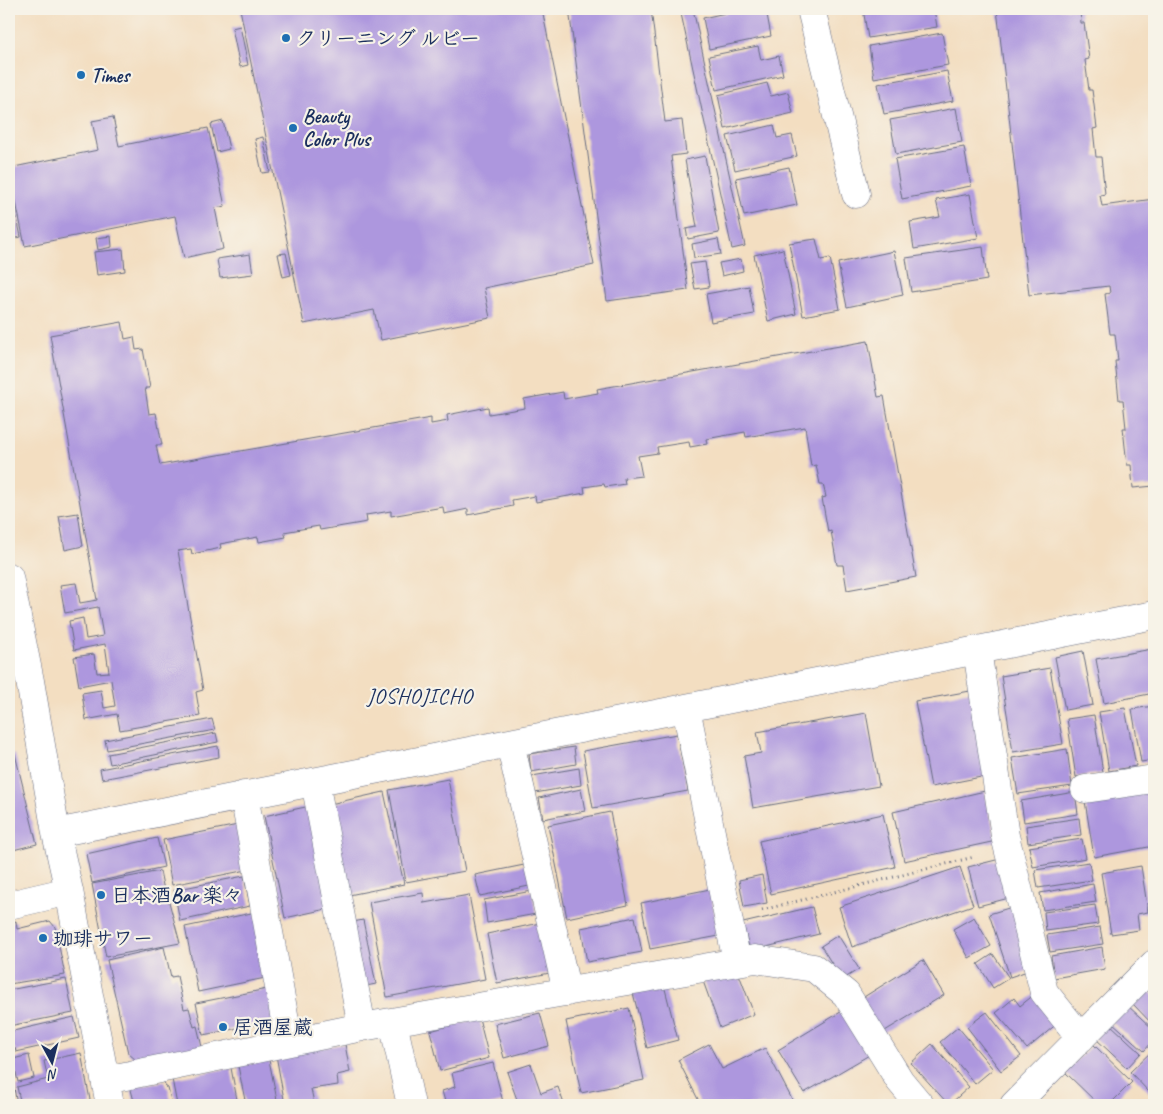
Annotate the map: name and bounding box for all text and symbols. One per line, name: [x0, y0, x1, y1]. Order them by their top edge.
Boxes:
place label: クリーニング ルビー: [296, 26, 480, 51]
marker: クリーニング ルビー: [280, 32, 292, 44]
place label: Times: [91, 63, 131, 88]
marker: Times: [75, 69, 87, 81]
place label: Beauty Color Plus: [303, 104, 372, 152]
marker: Beauty Color Plus: [287, 122, 299, 134]
district label: JOSHOJICHO: [366, 683, 475, 709]
place label: 日本酒Bar 楽々: [111, 883, 242, 908]
marker: 日本酒Bar 楽々: [95, 889, 107, 901]
place label: 珈琲サワー: [53, 926, 153, 951]
marker: 珈琲サワー: [37, 932, 49, 944]
place label: 居酒屋蔵: [233, 1015, 313, 1040]
marker: 居酒屋蔵: [217, 1021, 229, 1033]
north arrow: [28, 1036, 78, 1086]
text: N: [46, 1065, 59, 1084]

